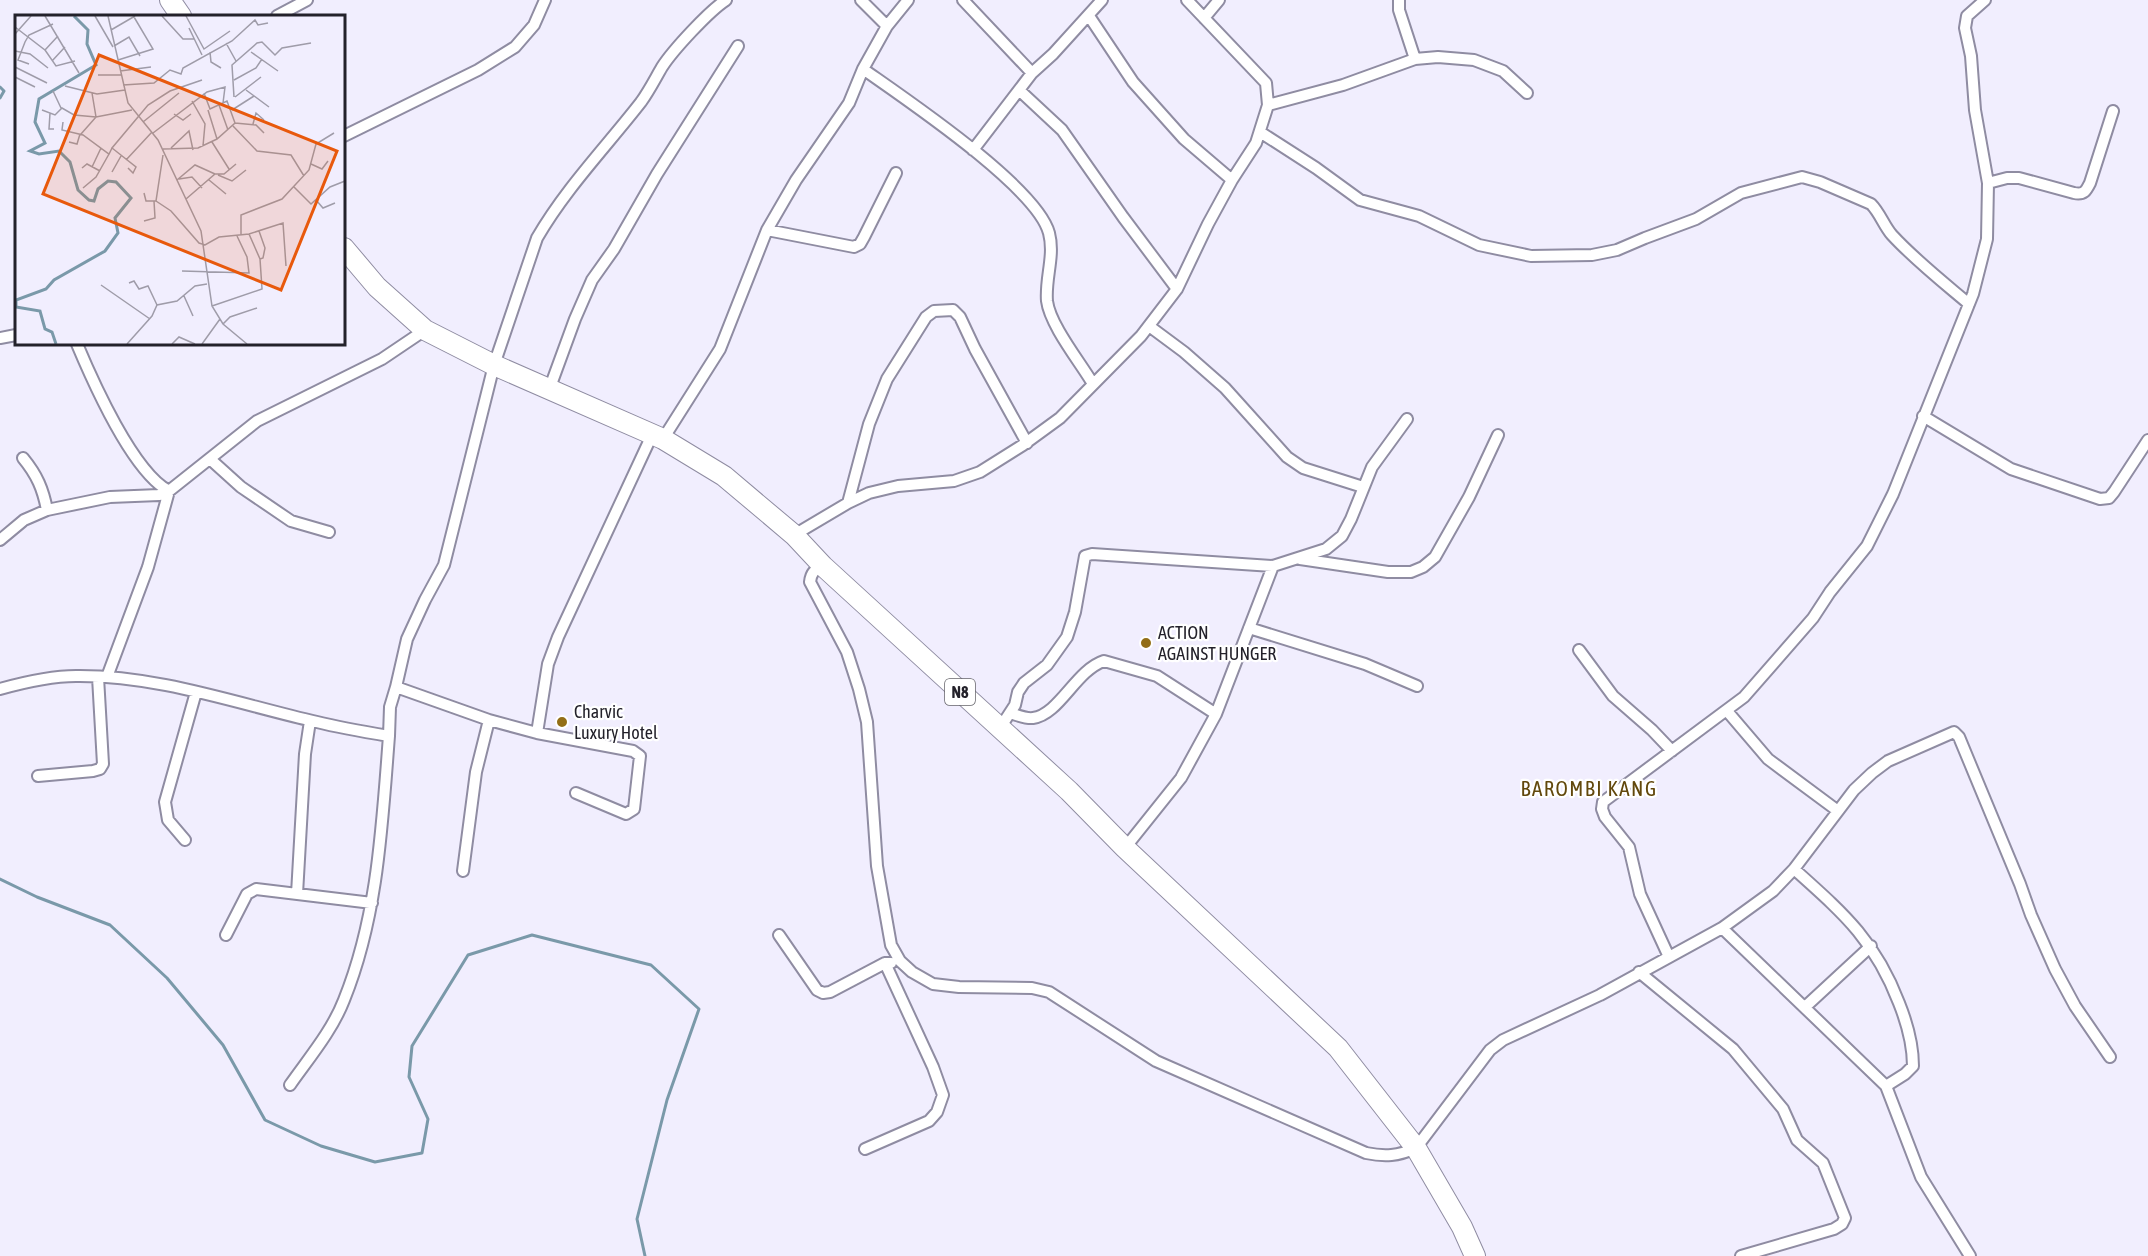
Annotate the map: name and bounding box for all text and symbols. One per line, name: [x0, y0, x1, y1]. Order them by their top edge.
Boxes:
inset map: [15, 15, 345, 345]
place label: ACTION AGAINST HUNGER: [1158, 622, 1276, 664]
marker: ACTION AGAINST HUNGER: [1139, 636, 1153, 650]
road number: N8: [945, 679, 975, 705]
place label: Charvic Luxury Hotel: [574, 701, 658, 743]
marker: Charvic Luxury Hotel: [555, 715, 569, 729]
district label: BAROMBI KANG: [1520, 776, 1658, 800]

